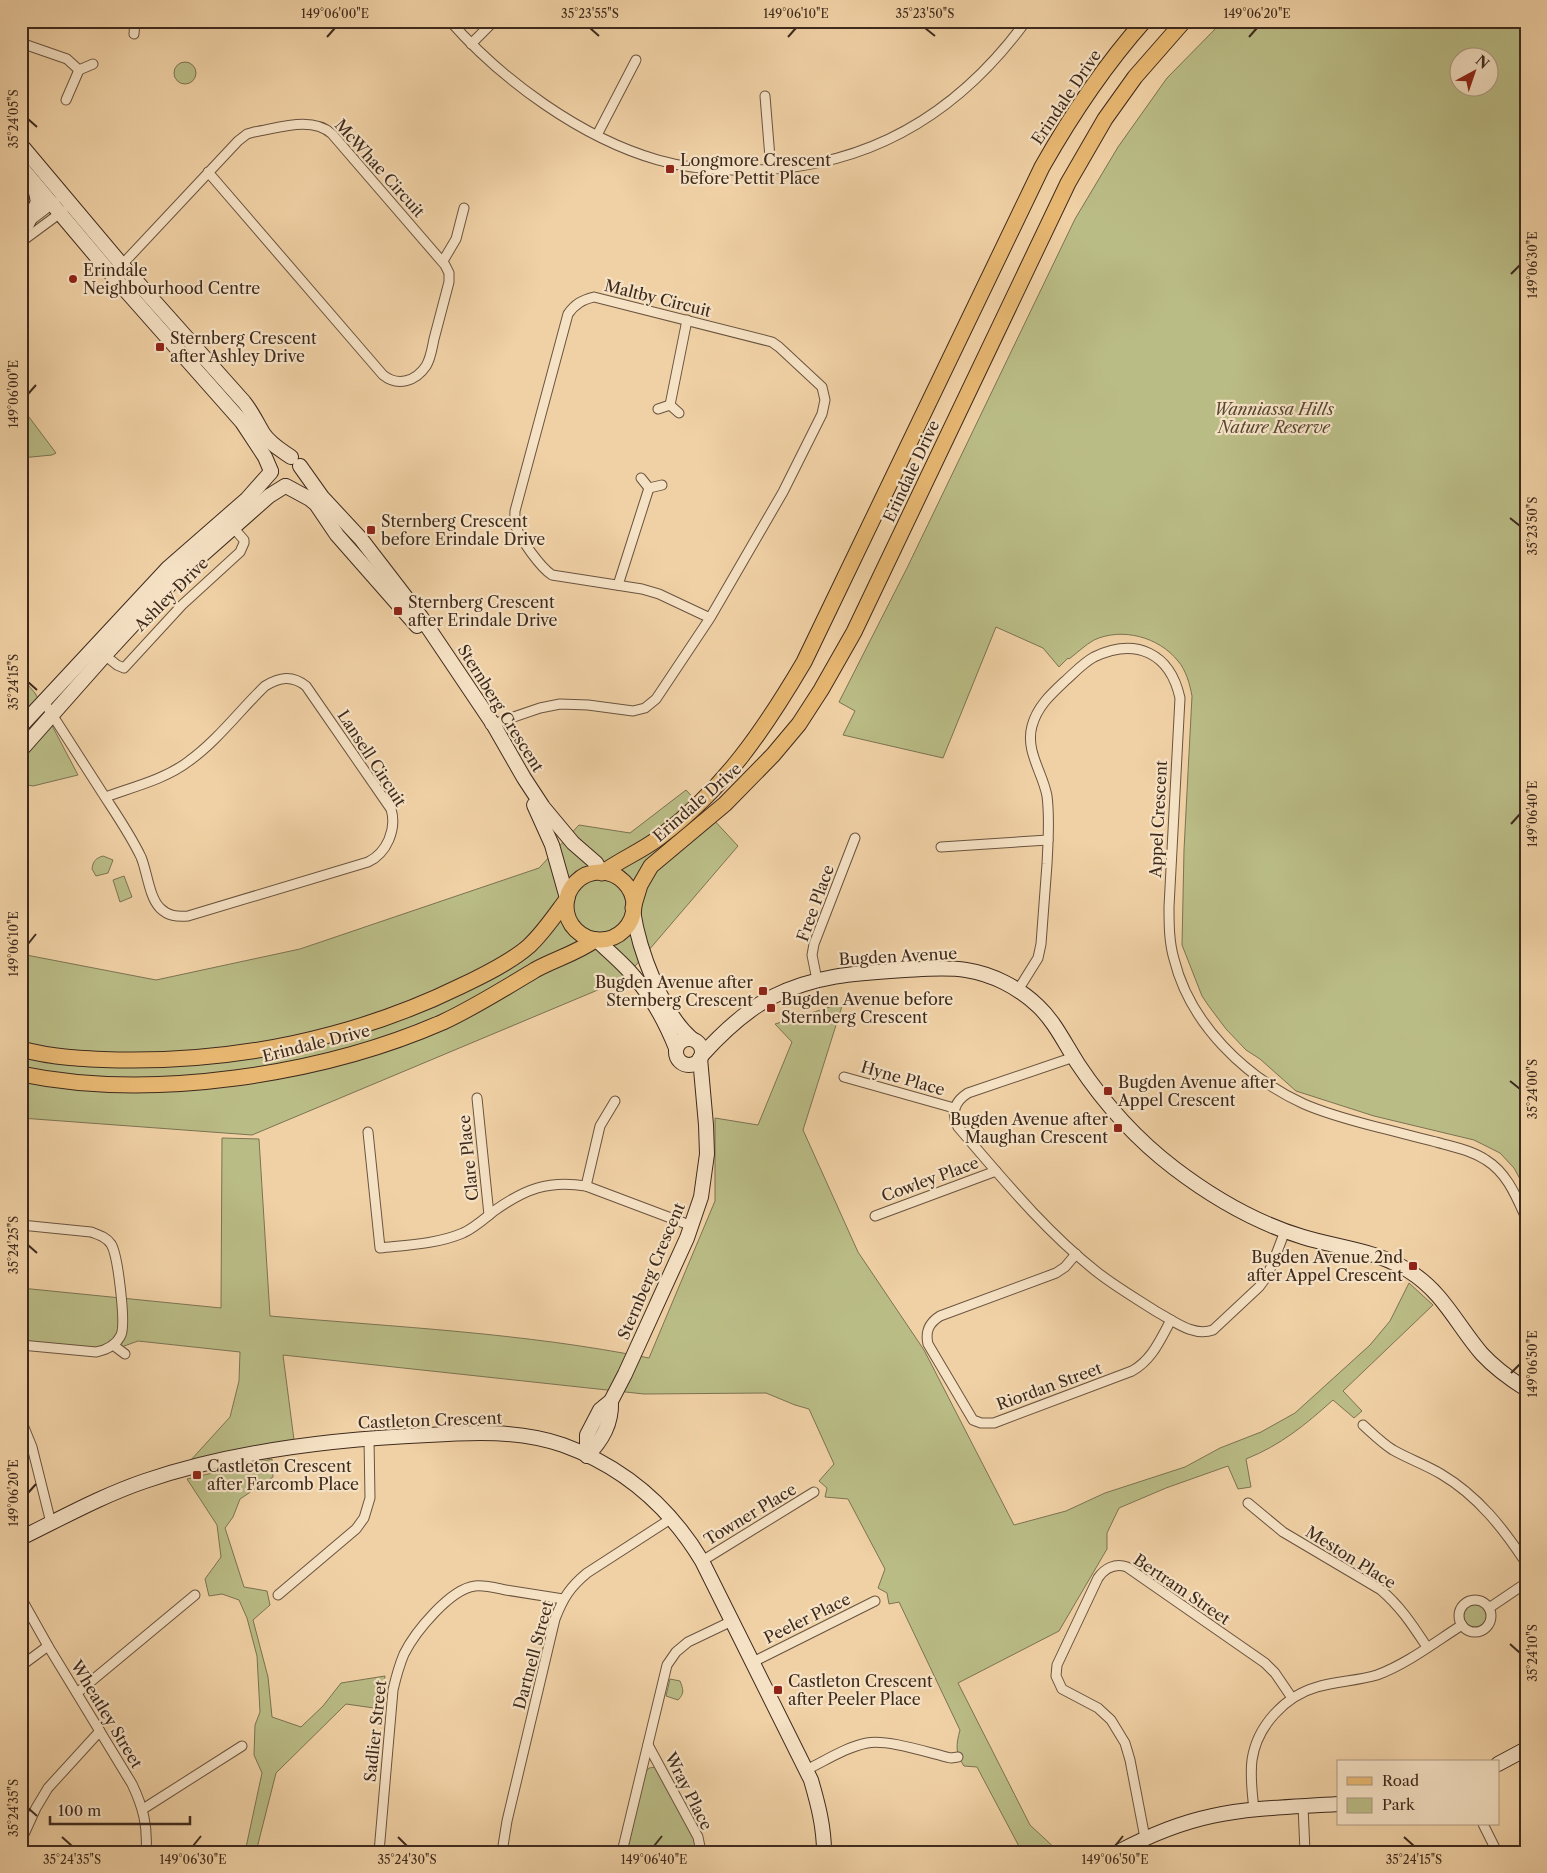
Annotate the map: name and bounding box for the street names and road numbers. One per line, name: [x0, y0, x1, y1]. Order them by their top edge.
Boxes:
street label: Erindale Drive: [1027, 46, 1105, 148]
street label: McWhae Circuit: [331, 115, 429, 221]
street label: Maltby Circuit: [603, 275, 714, 321]
street label: Erindale Drive: [879, 417, 943, 525]
street label: Ashley Drive: [129, 553, 212, 636]
street label: Sternberg Crescent: [454, 640, 549, 776]
street label: Lansell Circuit: [333, 706, 411, 810]
street label: Erindale Drive: [649, 758, 745, 846]
street label: Appel Crescent: [1145, 760, 1171, 879]
street label: Free Place: [792, 862, 838, 944]
street label: Bugden Avenue: [838, 943, 958, 969]
street label: Erindale Drive: [260, 1020, 372, 1066]
street label: Hyne Place: [859, 1056, 947, 1100]
street label: Clare Place: [454, 1114, 482, 1202]
street label: Cowley Place: [879, 1152, 981, 1206]
street label: Sternberg Crescent: [613, 1199, 689, 1342]
street label: Riordan Street: [994, 1358, 1105, 1414]
street label: Castleton Crescent: [357, 1407, 503, 1433]
street label: Towner Place: [700, 1479, 800, 1549]
street label: Meston Place: [1302, 1521, 1400, 1593]
street label: Bertram Street: [1130, 1549, 1234, 1629]
street label: Peeler Place: [761, 1588, 853, 1648]
street label: Dartnell Street: [509, 1598, 557, 1712]
street label: Wheatley Street: [66, 1656, 147, 1772]
street label: Sadlier Street: [360, 1679, 390, 1783]
street label: Wray Place: [660, 1748, 717, 1833]

